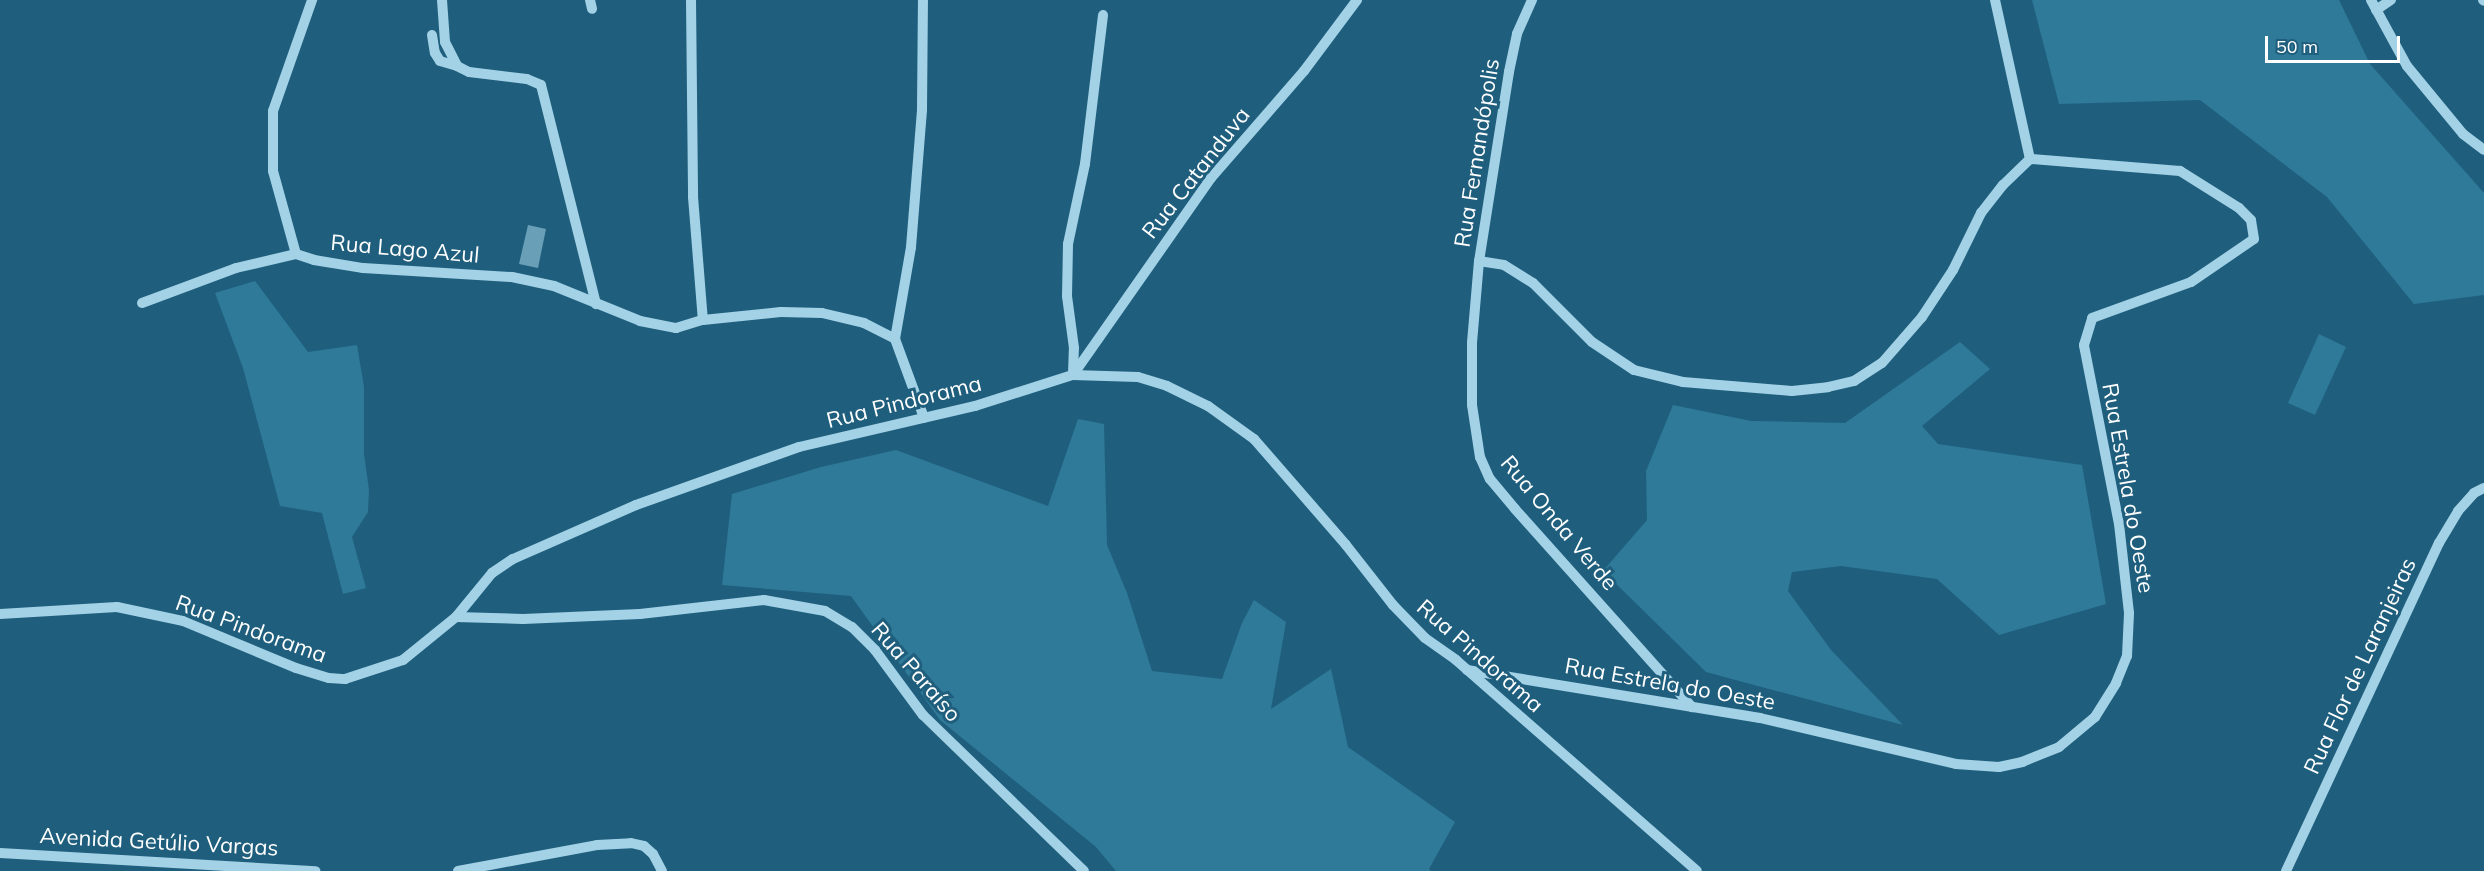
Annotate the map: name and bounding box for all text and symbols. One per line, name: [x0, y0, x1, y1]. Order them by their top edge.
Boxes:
scale bar: [2268, 24, 2403, 62]
text: 50 m: [2276, 35, 2318, 58]
street label: Rua Fernandópolis: [1449, 57, 1505, 249]
street label: Rua Catanduva: [1137, 102, 1255, 244]
street label: Rua Lago Azul: [330, 229, 480, 269]
street label: Rua Pindorama: [824, 370, 984, 434]
street label: Rua Estrela do Oeste: [2097, 381, 2159, 595]
street label: Rua Onda Verde: [1495, 450, 1623, 596]
street label: Rua Flor de Laranjeiras: [2298, 554, 2422, 778]
street label: Rua Pindorama: [172, 589, 330, 669]
street label: Rua Pindorama: [1411, 594, 1549, 718]
street label: Rua Paraíso: [865, 617, 967, 727]
street label: Rua Estrela do Oeste: [1563, 653, 1777, 715]
street label: Avenida Getúlio Vargas: [39, 823, 279, 861]

